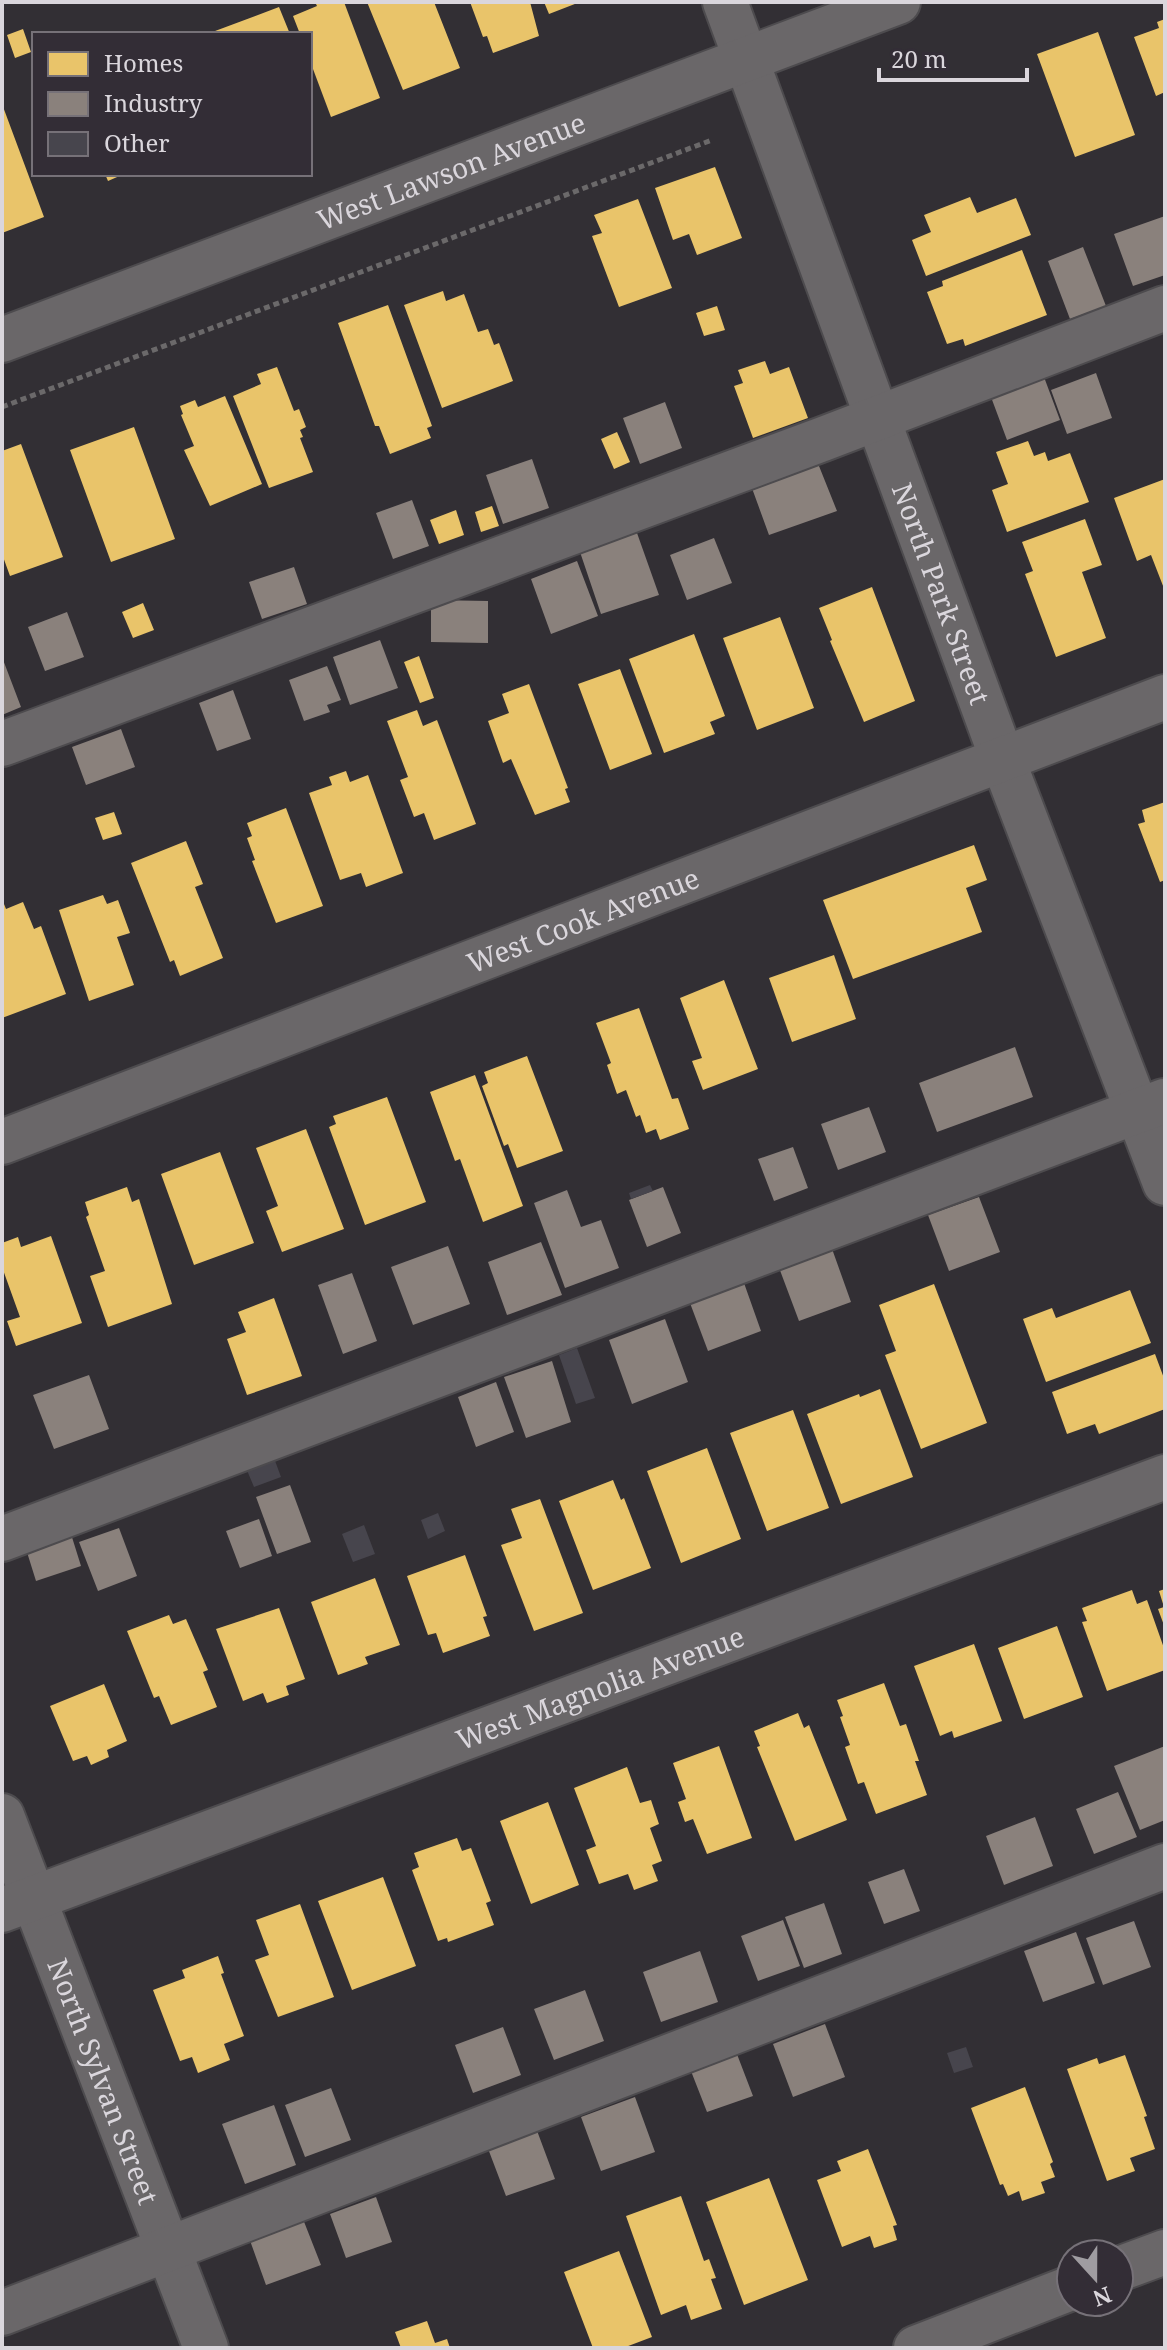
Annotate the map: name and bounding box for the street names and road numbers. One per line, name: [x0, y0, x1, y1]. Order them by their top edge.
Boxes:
street label: West Lawson Avenue: [312, 103, 591, 238]
street label: North Park Street: [884, 477, 1000, 710]
street label: West Cook Avenue: [461, 858, 704, 981]
street label: West Magnolia Avenue: [451, 1616, 749, 1758]
street label: North Sylvan Street: [39, 1953, 168, 2210]

